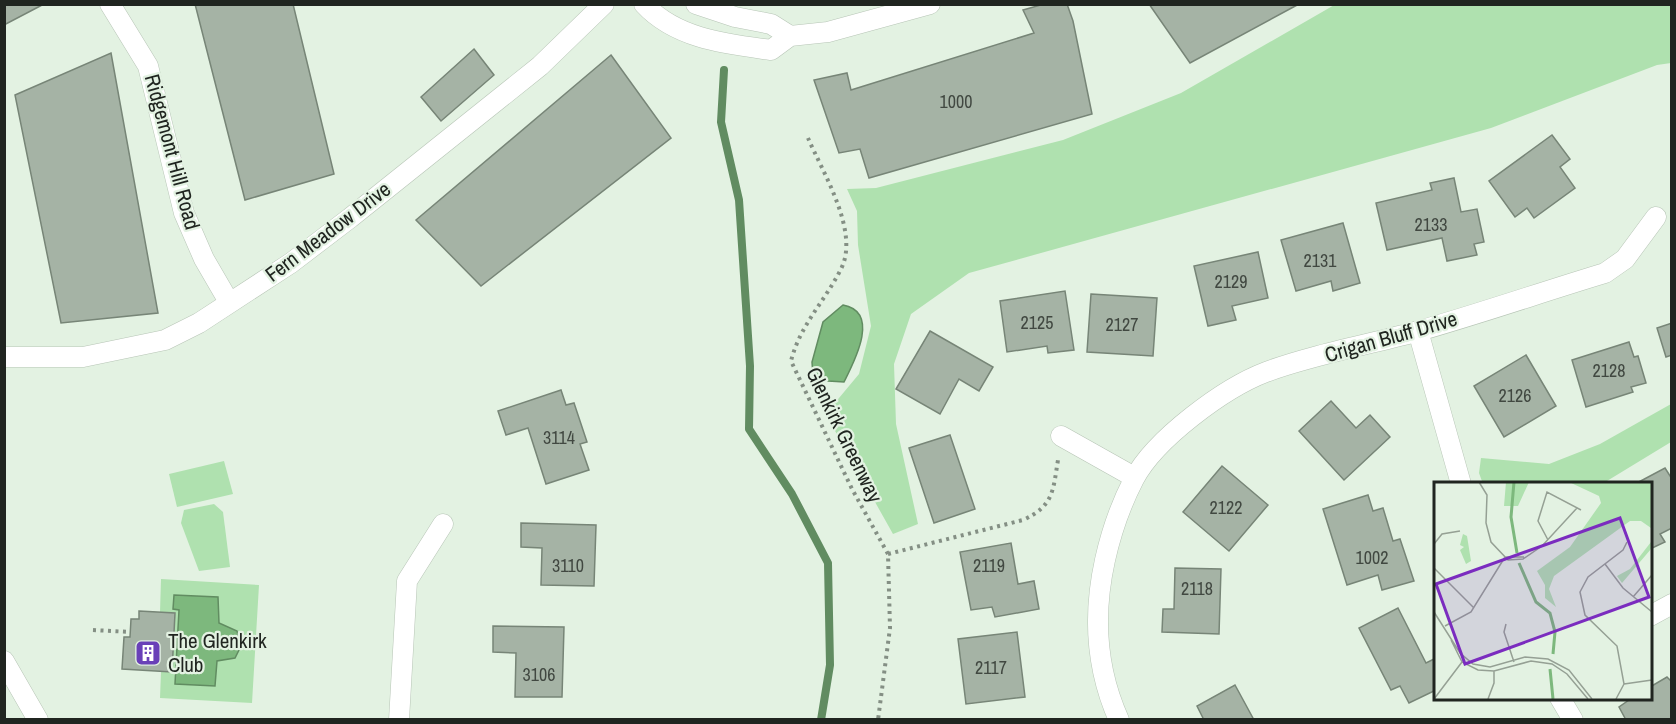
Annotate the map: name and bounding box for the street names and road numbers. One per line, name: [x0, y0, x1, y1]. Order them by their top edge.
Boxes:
street label: Ridgemont Hill Road: [138, 71, 207, 233]
street label: Fern Meadow Drive: [259, 175, 396, 288]
street label: Crigan Bluff Drive: [1321, 304, 1460, 369]
street label: Glenkirk Greenway: [799, 362, 890, 508]

